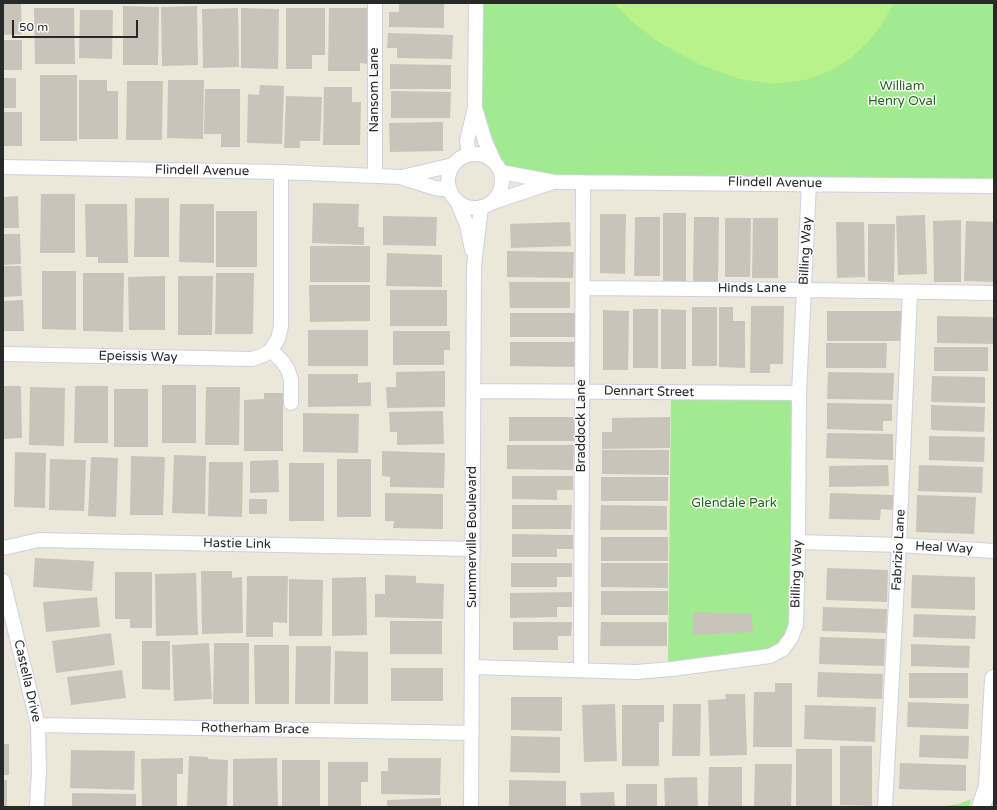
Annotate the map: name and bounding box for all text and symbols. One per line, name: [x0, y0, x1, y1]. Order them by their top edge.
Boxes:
scale bar: [14, 12, 140, 38]
text: 50 m: [19, 20, 48, 34]
street label: Nansom Lane: [367, 47, 383, 133]
park label: William Henry Oval: [868, 79, 936, 110]
street label: Flindell Avenue: [155, 162, 249, 180]
street label: Flindell Avenue: [728, 174, 822, 192]
street label: Billing Way: [796, 217, 816, 285]
street label: Hinds Lane: [718, 281, 786, 297]
street label: Epeissis Way: [98, 349, 178, 365]
street label: Braddock Lane: [574, 380, 590, 472]
street label: Dennart Street: [604, 383, 694, 401]
street label: Summerville Boulevard: [465, 466, 481, 608]
park label: Glendale Park: [691, 496, 777, 512]
street label: Fabrizio Lane: [889, 509, 909, 591]
street label: Hastie Link: [203, 536, 271, 552]
street label: Heal Way: [915, 539, 973, 557]
street label: Billing Way: [788, 540, 806, 608]
street label: Castella Drive: [10, 638, 44, 724]
street label: Rotherham Brace: [201, 720, 309, 738]

